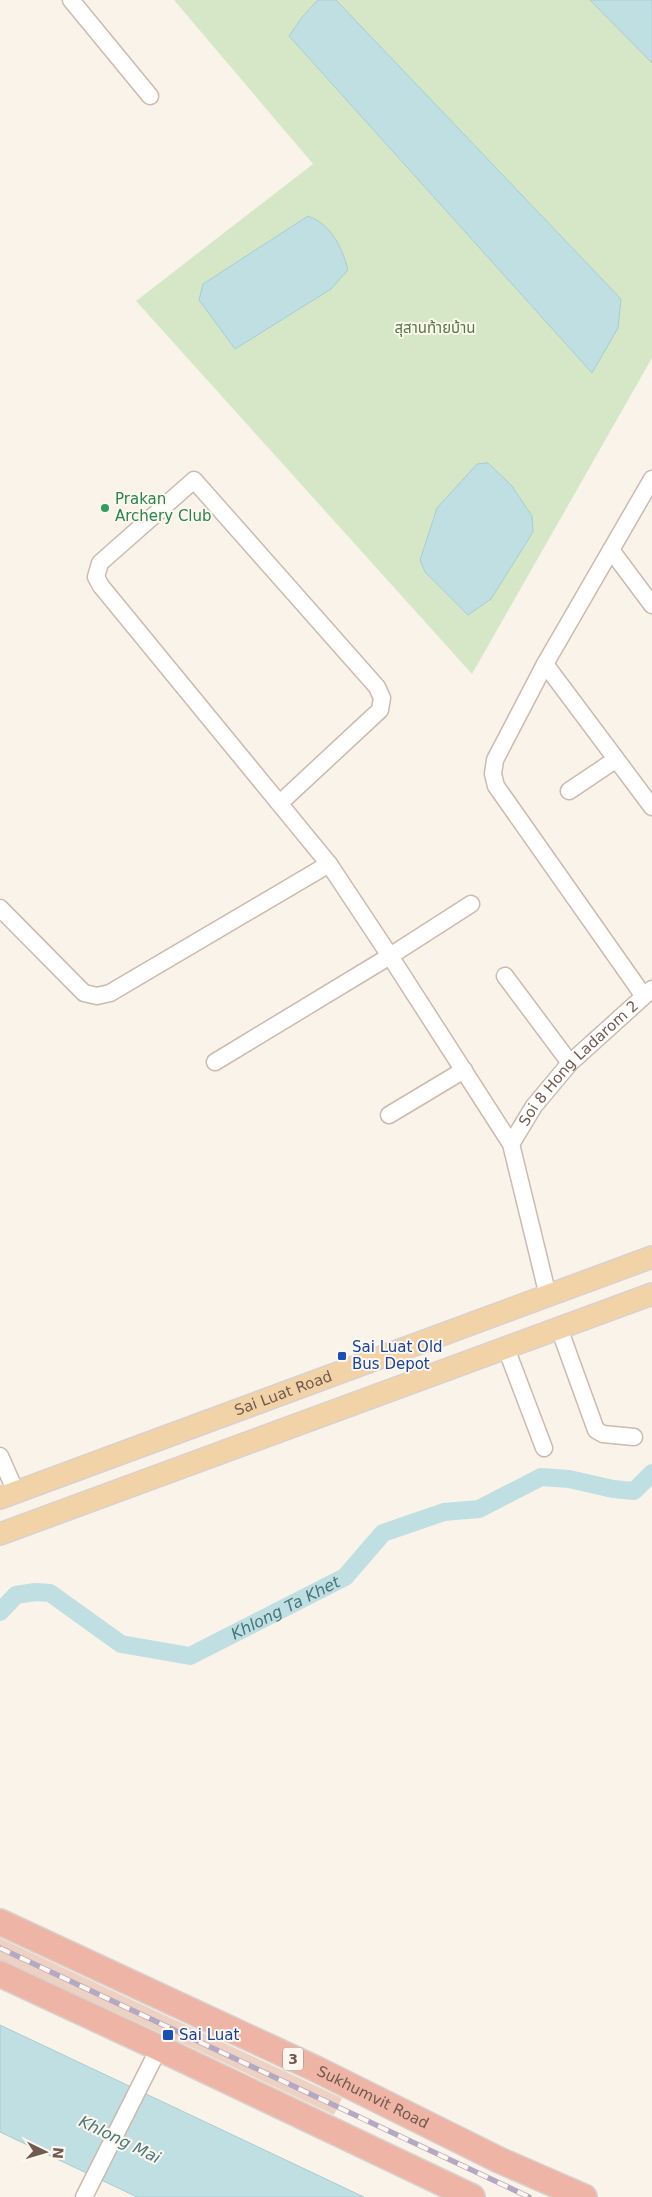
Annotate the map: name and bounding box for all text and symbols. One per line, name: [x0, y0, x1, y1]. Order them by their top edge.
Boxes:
park label: สุสานท้ายบ้าน: [395, 319, 475, 337]
place label: Prakan Archery Club: [115, 490, 212, 525]
marker: Prakan Archery Club: [99, 502, 111, 514]
street label: Soi 8 Hong Ladarom 2: [515, 997, 642, 1129]
place label: Sai Luat Old Bus Depot: [352, 1338, 443, 1373]
marker: Sai Luat Old Bus Depot: [336, 1350, 348, 1362]
street label: Sai Luat Road: [232, 1367, 335, 1420]
water label: Khlong Ta Khet: [228, 1572, 344, 1644]
place label: Sai Luat: [179, 2026, 239, 2044]
marker: Sai Luat: [161, 2028, 175, 2042]
road number: 3: [283, 2048, 303, 2070]
street label: Sukhumvit Road: [314, 2062, 432, 2133]
water label: Khlong Mai: [76, 2112, 164, 2168]
north arrow: [20, 2127, 70, 2177]
text: N: [49, 2147, 66, 2160]

